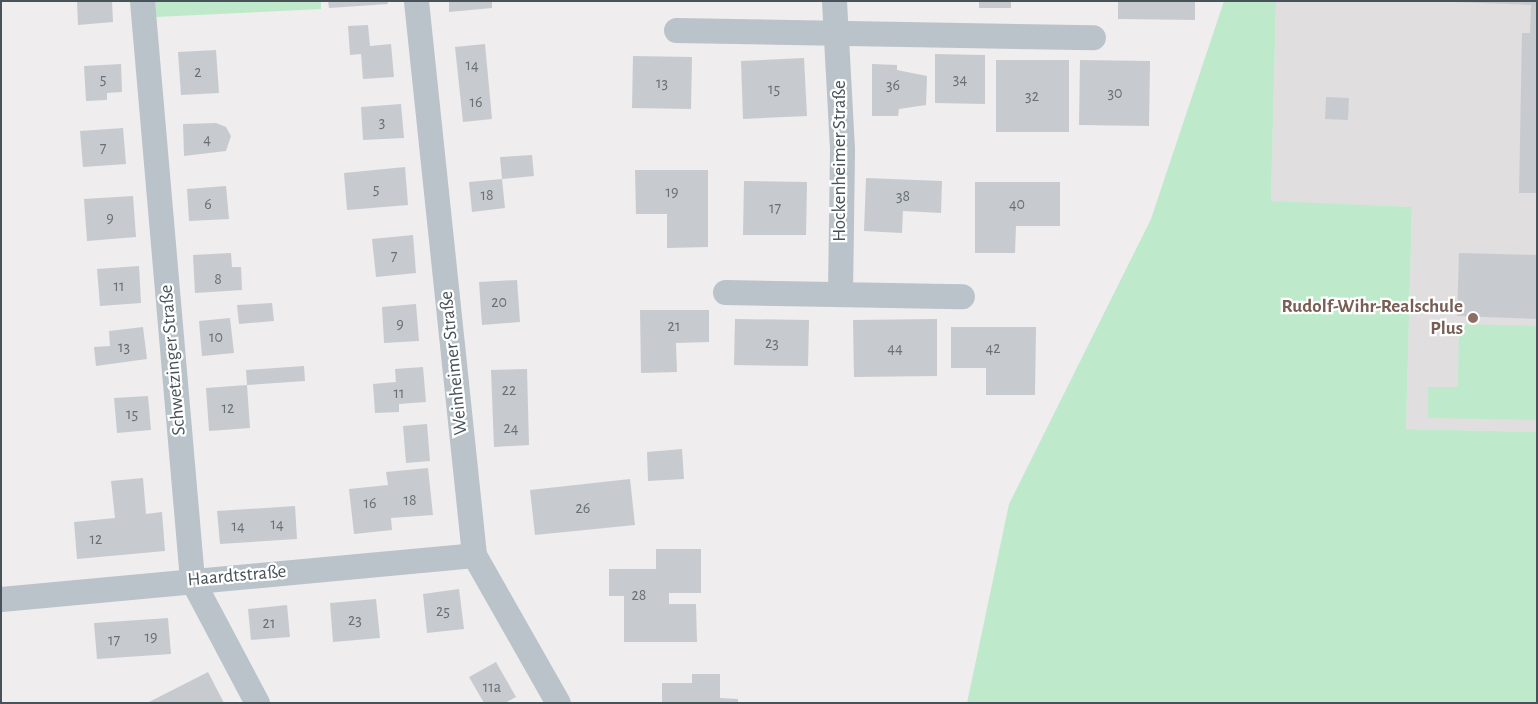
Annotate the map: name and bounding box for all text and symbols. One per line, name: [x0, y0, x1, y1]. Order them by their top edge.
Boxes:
house number: 14: [465, 55, 479, 75]
house number: 2: [194, 62, 202, 82]
house number: 5: [100, 69, 106, 89]
house number: 34: [953, 69, 967, 89]
house number: 13: [656, 73, 668, 93]
house number: 36: [886, 75, 900, 95]
house number: 15: [768, 79, 780, 99]
street label: Hockenheimer Straße: [829, 80, 851, 242]
house number: 30: [1107, 83, 1123, 103]
house number: 32: [1025, 86, 1039, 106]
house number: 16: [469, 92, 483, 112]
house number: 3: [379, 112, 385, 132]
house number: 4: [203, 129, 211, 149]
house number: 7: [100, 138, 106, 158]
house number: 5: [373, 179, 379, 199]
house number: 19: [665, 182, 679, 202]
house number: 18: [480, 185, 494, 205]
house number: 38: [896, 186, 910, 206]
house number: 6: [204, 194, 212, 214]
house number: 40: [1009, 194, 1025, 214]
house number: 17: [769, 198, 781, 218]
house number: 9: [106, 208, 114, 228]
house number: 7: [391, 246, 397, 266]
house number: 8: [214, 269, 222, 289]
house number: 11: [113, 276, 125, 296]
street label: Schwetzinger Straße: [155, 284, 191, 436]
street label: Weinheimer Straße: [435, 290, 473, 436]
house number: 20: [491, 292, 507, 312]
place label: Rudolf-Wihr-Realschule Plus: [1281, 296, 1463, 340]
marker: Rudolf-Wihr-Realschule Plus: [1467, 312, 1479, 324]
house number: 9: [396, 314, 404, 334]
house number: 21: [668, 316, 680, 336]
house number: 10: [209, 327, 223, 347]
house number: 23: [765, 333, 779, 353]
house number: 13: [118, 337, 130, 357]
house number: 44: [887, 338, 903, 358]
house number: 42: [986, 338, 1000, 358]
house number: 22: [502, 380, 516, 400]
house number: 11: [393, 383, 405, 403]
house number: 12: [222, 398, 234, 418]
house number: 15: [126, 404, 138, 424]
house number: 24: [504, 418, 518, 438]
house number: 18: [403, 490, 417, 510]
house number: 16: [363, 493, 377, 513]
house number: 26: [576, 498, 590, 518]
house number: 14: [270, 514, 284, 534]
house number: 14: [231, 516, 245, 536]
house number: 12: [90, 529, 102, 549]
street label: Haardtstraße: [187, 560, 287, 592]
house number: 28: [632, 585, 646, 605]
house number: 25: [436, 601, 450, 621]
house number: 23: [348, 610, 362, 630]
house number: 21: [263, 613, 275, 633]
house number: 19: [144, 627, 158, 647]
house number: 17: [108, 630, 120, 650]
house number: 11a: [483, 677, 501, 697]

